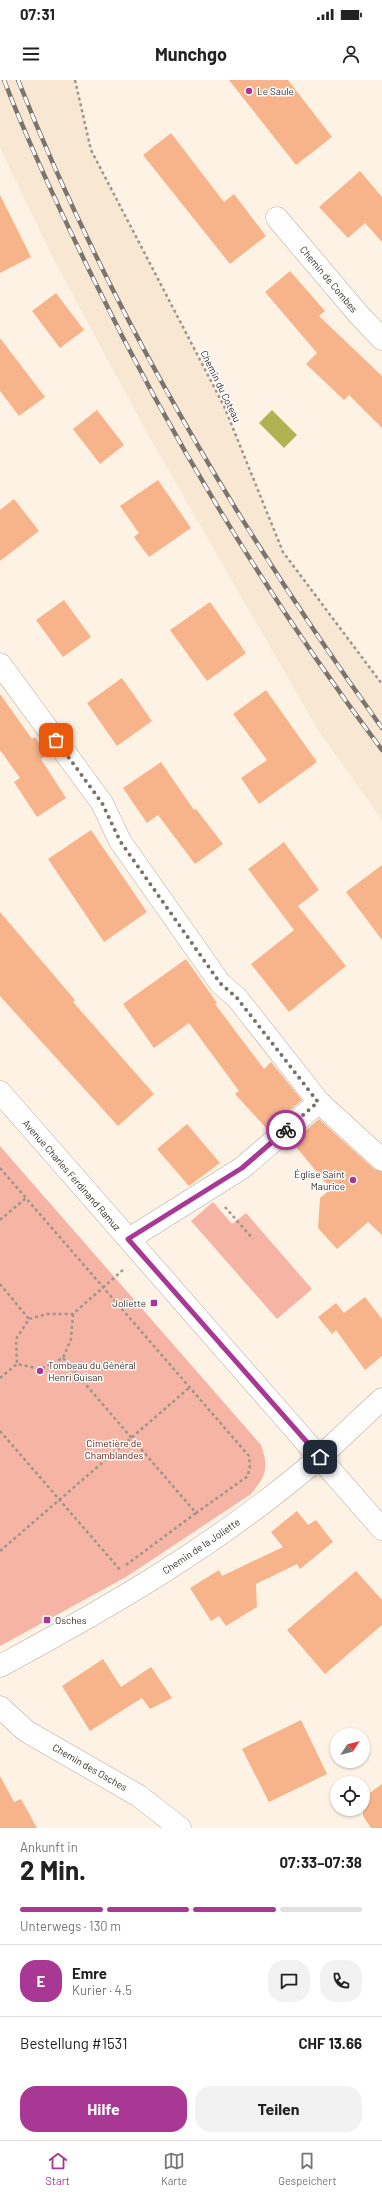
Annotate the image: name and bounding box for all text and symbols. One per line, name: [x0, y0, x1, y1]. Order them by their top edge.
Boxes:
text: 07:31: [20, 5, 55, 23]
icon: menu: [20, 43, 42, 65]
text: Munchgo: [155, 43, 227, 65]
icon: person: [340, 43, 362, 65]
place label: Le Saule: [257, 85, 294, 97]
marker: Le Saule: [244, 86, 254, 96]
street label: Chemin de Combes: [298, 243, 360, 315]
street label: Chemin du Coteau: [198, 348, 244, 424]
pin: [39, 723, 73, 757]
icon: bag: [45, 729, 67, 751]
courier: [266, 1110, 306, 1150]
street label: Avenue Charles Ferdinand Ramuz: [21, 1117, 124, 1233]
icon: bike: [275, 1119, 297, 1141]
place label: Église Saint Maurice: [294, 1168, 345, 1192]
marker: Église Saint Maurice: [348, 1175, 358, 1185]
place label: Joliette: [112, 1297, 146, 1309]
marker: Joliette: [149, 1298, 159, 1308]
place label: Tombeau du Général Henri Guisan: [48, 1359, 136, 1383]
marker: Tombeau du Général Henri Guisan: [35, 1366, 45, 1376]
park label: Cimetière de Chamblandes: [85, 1437, 143, 1461]
pin: [303, 1440, 337, 1474]
icon: home: [309, 1446, 331, 1468]
street label: Chemin de la Joliette: [160, 1516, 242, 1576]
place label: Osches: [55, 1614, 87, 1626]
marker: Osches: [42, 1615, 52, 1625]
north arrow: [330, 1728, 370, 1768]
map controls: [330, 1728, 370, 1816]
street label: Chemin des Osches: [51, 1741, 130, 1793]
button: locate: [330, 1776, 370, 1816]
text: Ankunft in: [20, 1839, 78, 1855]
text: 07:33–07:38: [280, 1853, 362, 1871]
text: 2 Min.: [20, 1854, 86, 1885]
text: Unterwegs · 130 m: [20, 1918, 121, 1934]
button: chat: [268, 1960, 310, 2002]
button: phone: [320, 1960, 362, 2002]
text: Emre: [72, 1964, 107, 1982]
text: E: [37, 1972, 45, 1990]
text: Kurier · 4.5: [72, 1982, 132, 1998]
text: Bestellung #1531: [20, 2034, 127, 2052]
text: CHF 13.66: [298, 2034, 362, 2052]
button: Hilfe: [20, 2086, 187, 2132]
button: Teilen: [195, 2086, 362, 2132]
tab: Start: [46, 2150, 70, 2187]
tab: Karte: [161, 2150, 187, 2187]
tab: Gespeichert: [278, 2150, 336, 2187]

